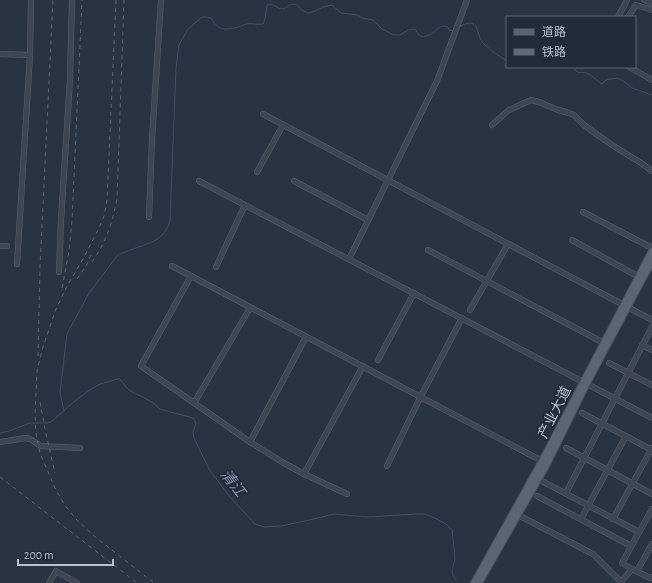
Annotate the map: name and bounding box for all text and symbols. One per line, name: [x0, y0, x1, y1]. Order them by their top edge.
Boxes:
legend: [506, 16, 636, 68]
text: 道路: [542, 25, 566, 38]
text: 铁路: [542, 45, 566, 58]
street label: 产业大道: [535, 384, 574, 441]
water label: 清江: [217, 466, 250, 501]
scale bar: [18, 541, 113, 567]
text: 200 m: [24, 549, 54, 561]

